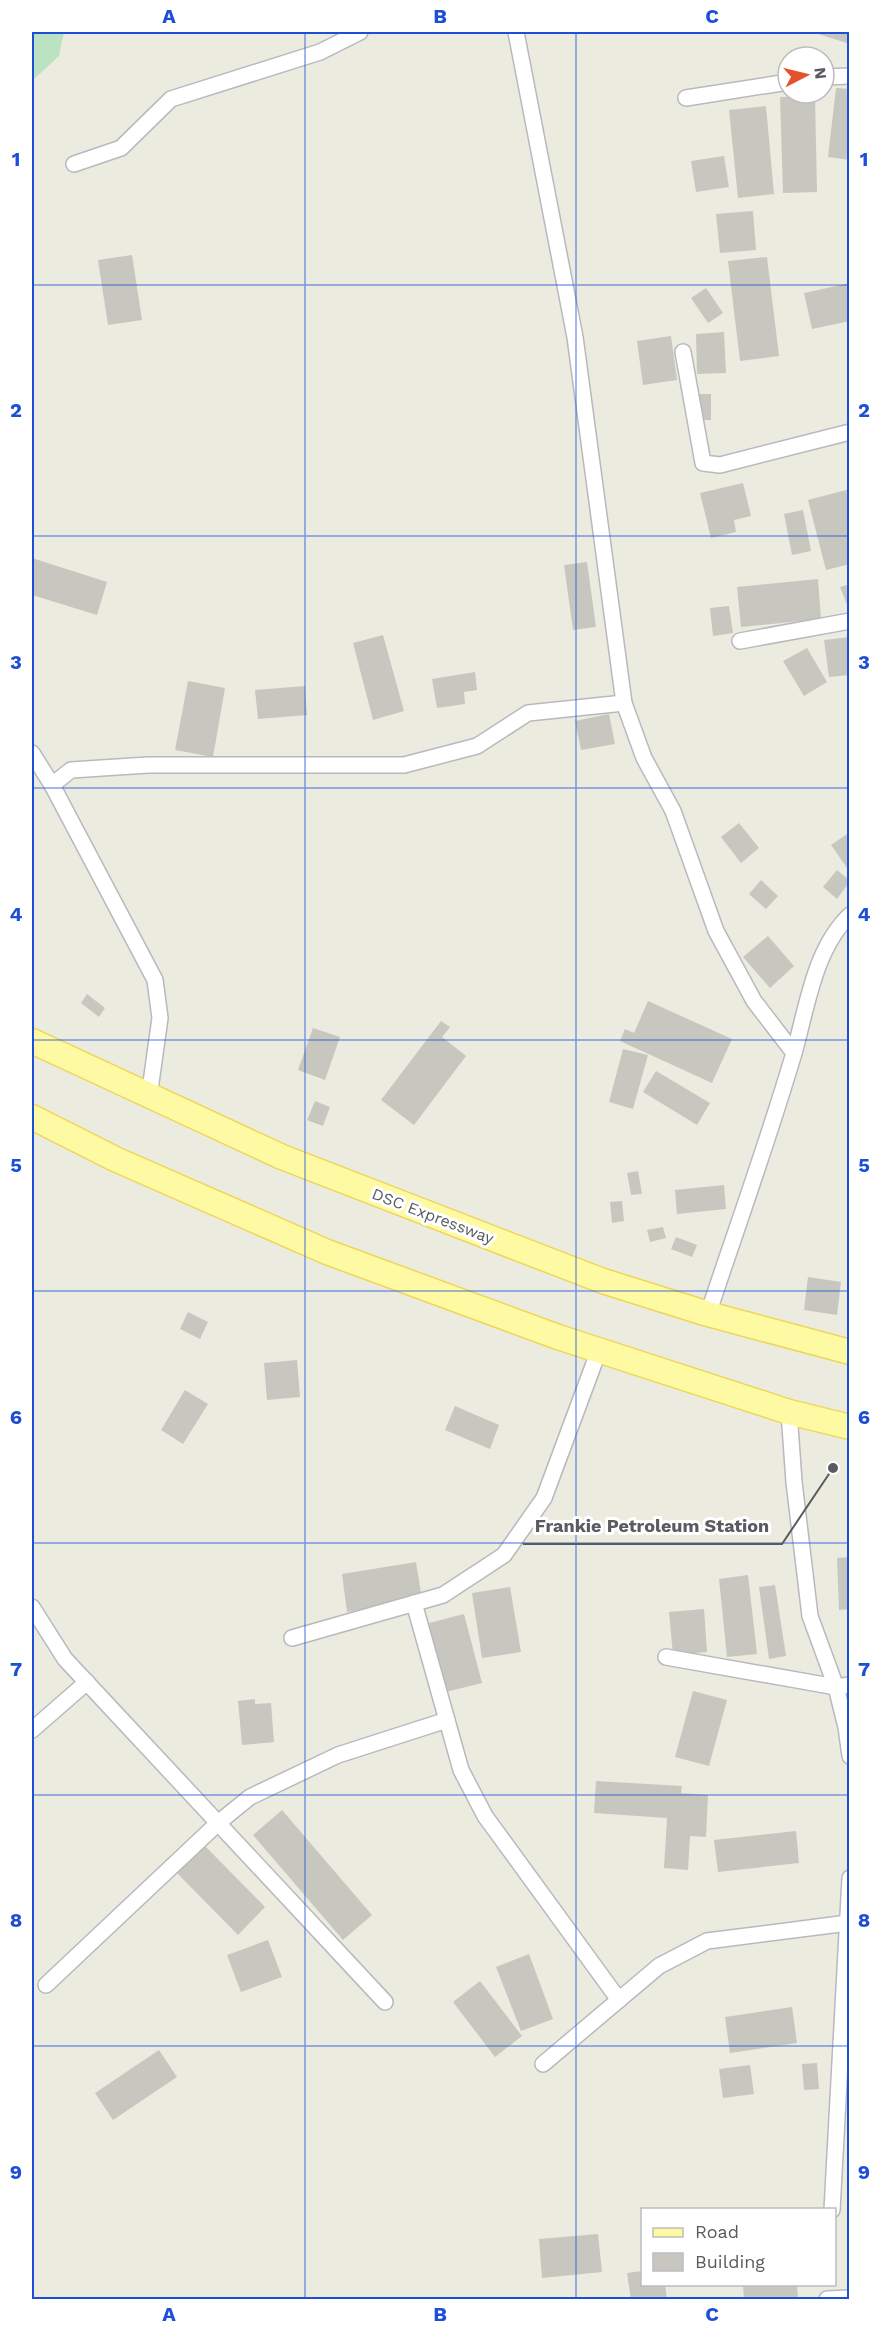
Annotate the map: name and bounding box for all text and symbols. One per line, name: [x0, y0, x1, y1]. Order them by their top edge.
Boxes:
text: A: [162, 4, 176, 28]
text: B: [433, 4, 447, 28]
text: C: [705, 4, 719, 28]
north arrow: [776, 45, 836, 105]
text: N: [810, 66, 831, 80]
text: 1: [12, 147, 20, 171]
text: 1: [860, 147, 868, 171]
text: 2: [10, 398, 22, 422]
text: 2: [858, 398, 870, 422]
text: 3: [10, 650, 22, 674]
text: 3: [858, 650, 870, 674]
text: 4: [10, 902, 23, 926]
text: 4: [858, 902, 871, 926]
text: 5: [10, 1153, 22, 1177]
text: 5: [858, 1153, 870, 1177]
street label: DSC Expressway: [369, 1184, 497, 1248]
text: 6: [10, 1405, 22, 1429]
text: 6: [858, 1405, 870, 1429]
callout: Frankie Petroleum Station: [523, 1508, 782, 1544]
text: Frankie Petroleum Station: [535, 1515, 769, 1536]
text: 7: [10, 1657, 22, 1681]
text: 7: [858, 1657, 870, 1681]
text: 8: [10, 1908, 22, 1932]
text: 8: [858, 1908, 870, 1932]
text: 9: [10, 2160, 22, 2184]
text: 9: [858, 2160, 870, 2184]
legend: [641, 2208, 836, 2286]
text: Road: [695, 2221, 739, 2242]
text: Building: [695, 2251, 765, 2272]
text: A: [162, 2302, 176, 2326]
text: B: [433, 2302, 447, 2326]
text: C: [705, 2302, 719, 2326]

